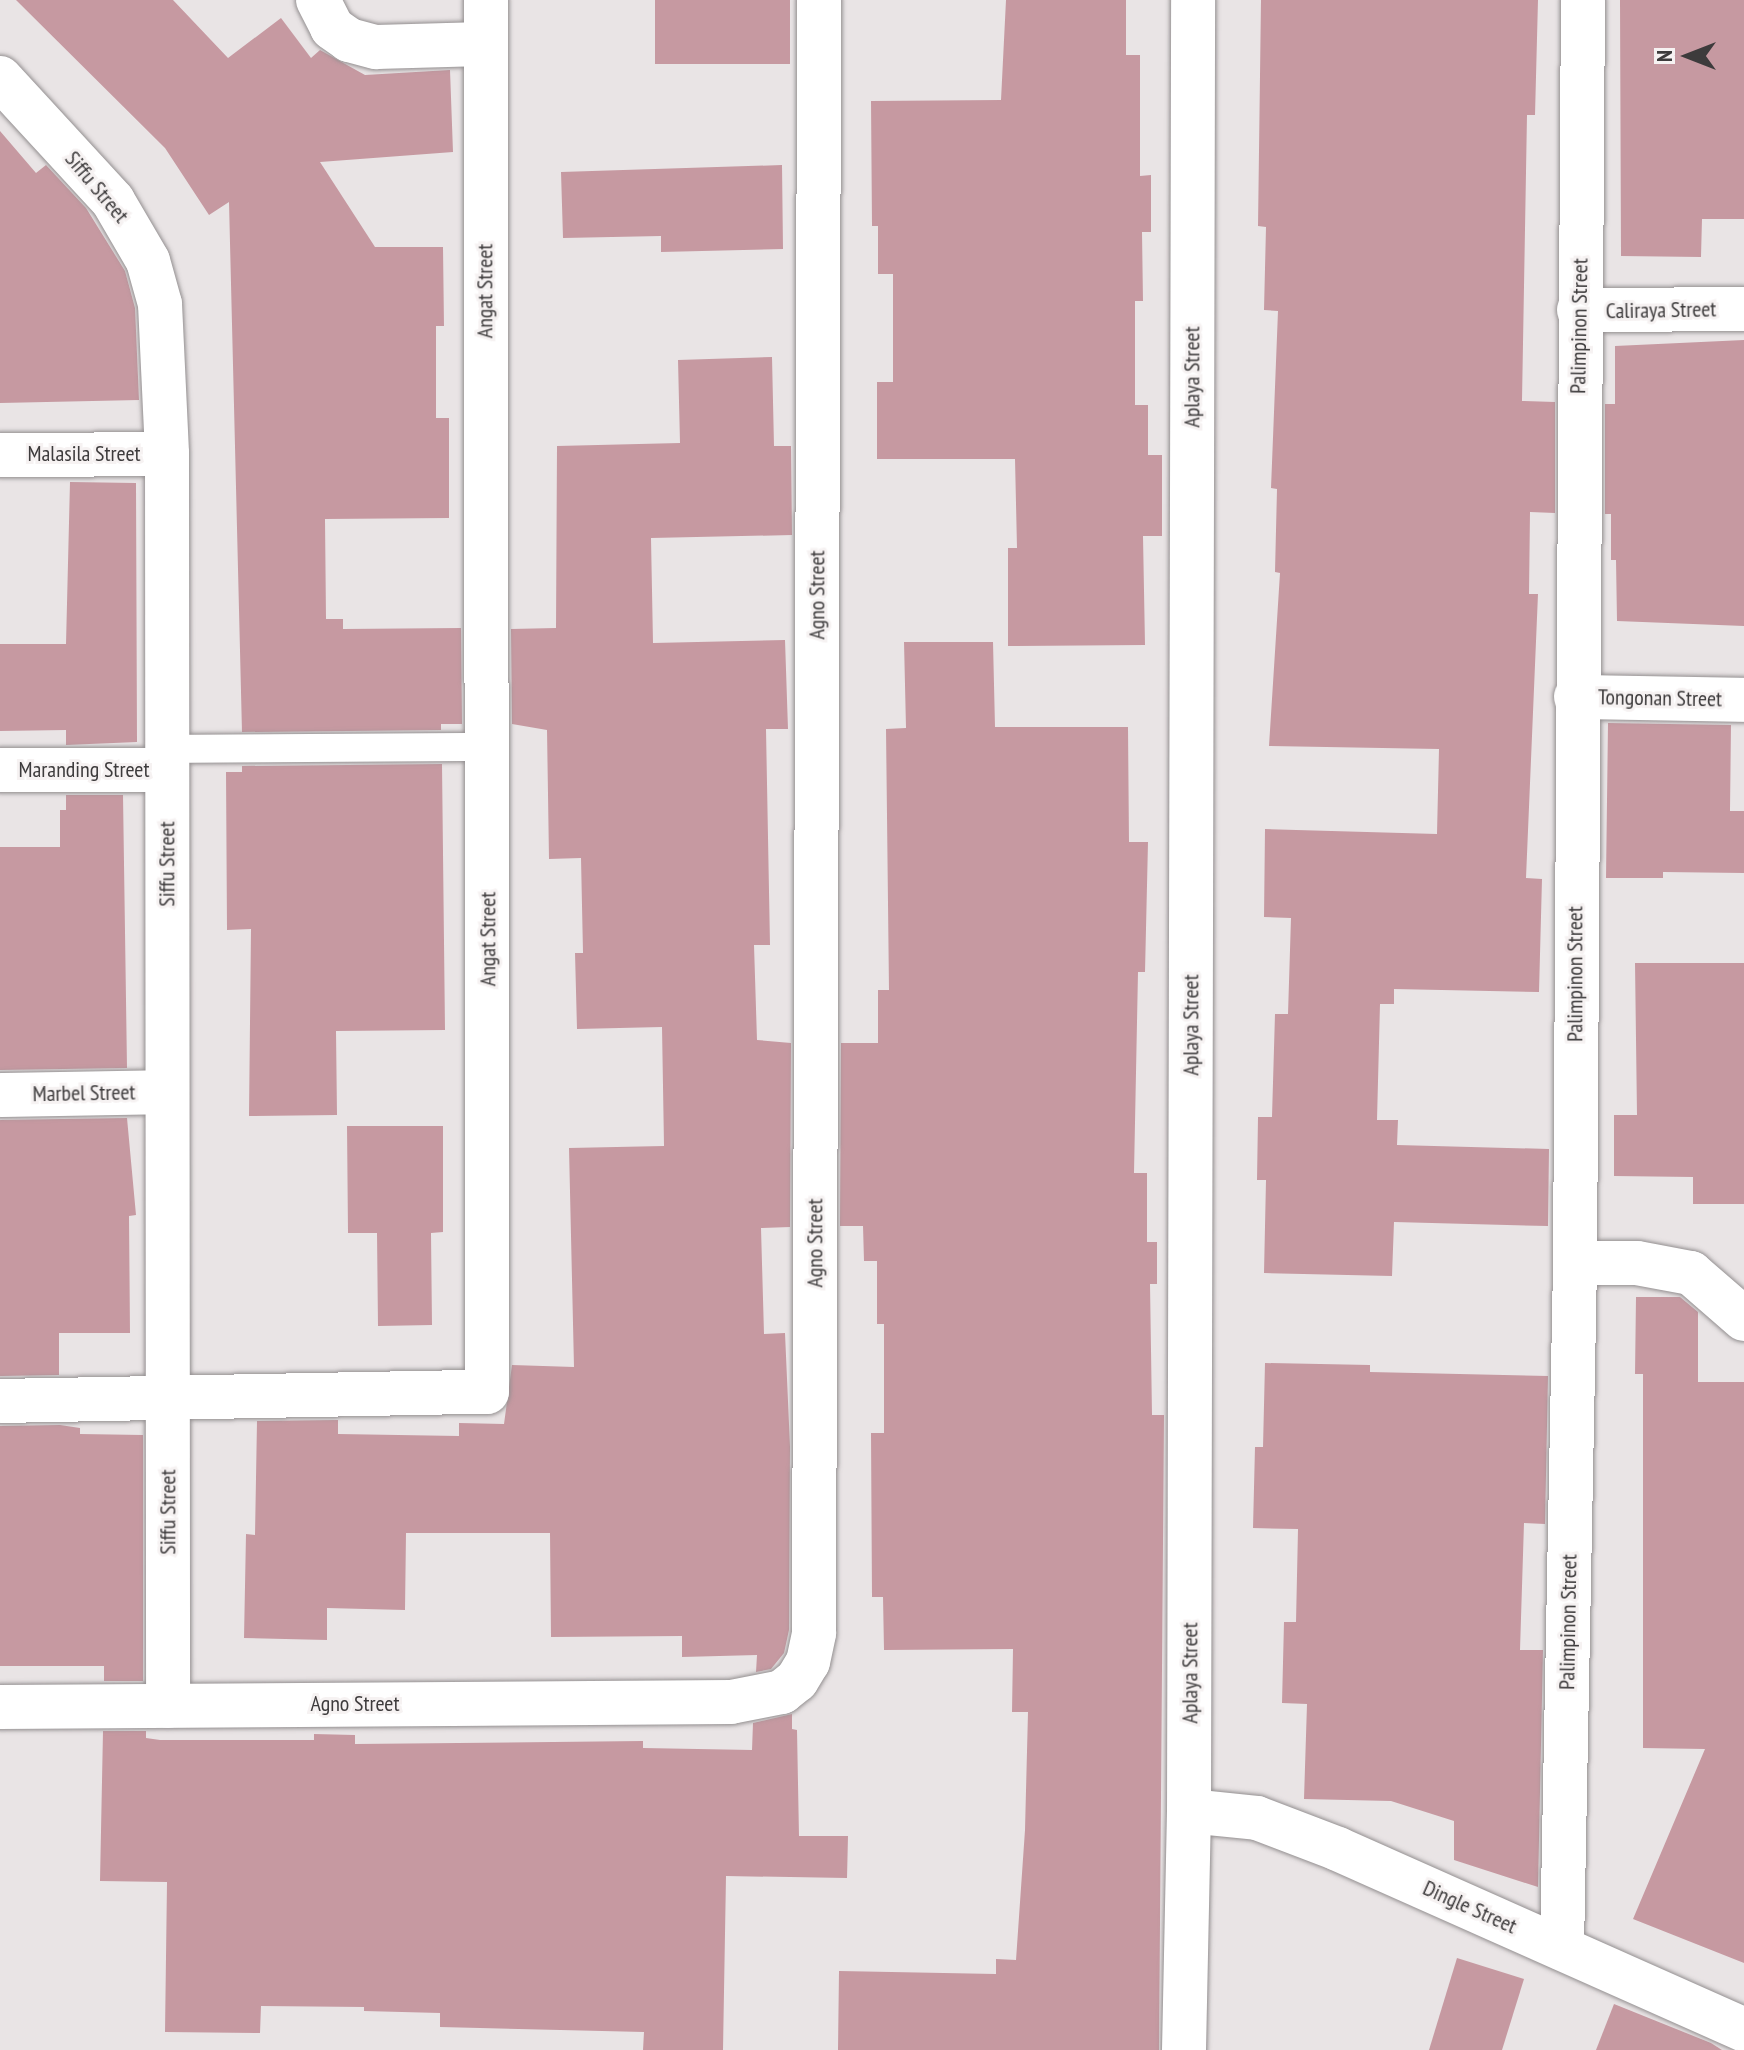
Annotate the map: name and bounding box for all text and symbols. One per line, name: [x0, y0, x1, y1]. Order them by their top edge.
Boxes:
north arrow: [1648, 16, 1728, 96]
text: N: [1650, 50, 1678, 62]
street label: Siffu Street: [59, 146, 135, 228]
street label: Angat Street: [472, 244, 498, 338]
street label: Palimpinon Street: [1565, 258, 1593, 394]
street label: Caliraya Street: [1605, 296, 1717, 324]
street label: Aplaya Street: [1179, 326, 1205, 428]
street label: Malasila Street: [27, 441, 141, 467]
street label: Agno Street: [804, 550, 830, 640]
street label: Tongonan Street: [1598, 684, 1722, 712]
street label: Maranding Street: [19, 757, 149, 783]
street label: Siffu Street: [154, 821, 180, 907]
street label: Angat Street: [475, 892, 501, 986]
street label: Palimpinon Street: [1562, 906, 1588, 1042]
street label: Aplaya Street: [1178, 974, 1204, 1076]
street label: Marbel Street: [32, 1079, 136, 1107]
street label: Agno Street: [802, 1198, 828, 1288]
street label: Siffu Street: [155, 1469, 181, 1555]
street label: Palimpinon Street: [1554, 1554, 1582, 1690]
street label: Aplaya Street: [1177, 1622, 1203, 1724]
street label: Agno Street: [310, 1691, 400, 1717]
street label: Dingle Street: [1419, 1875, 1521, 1939]

